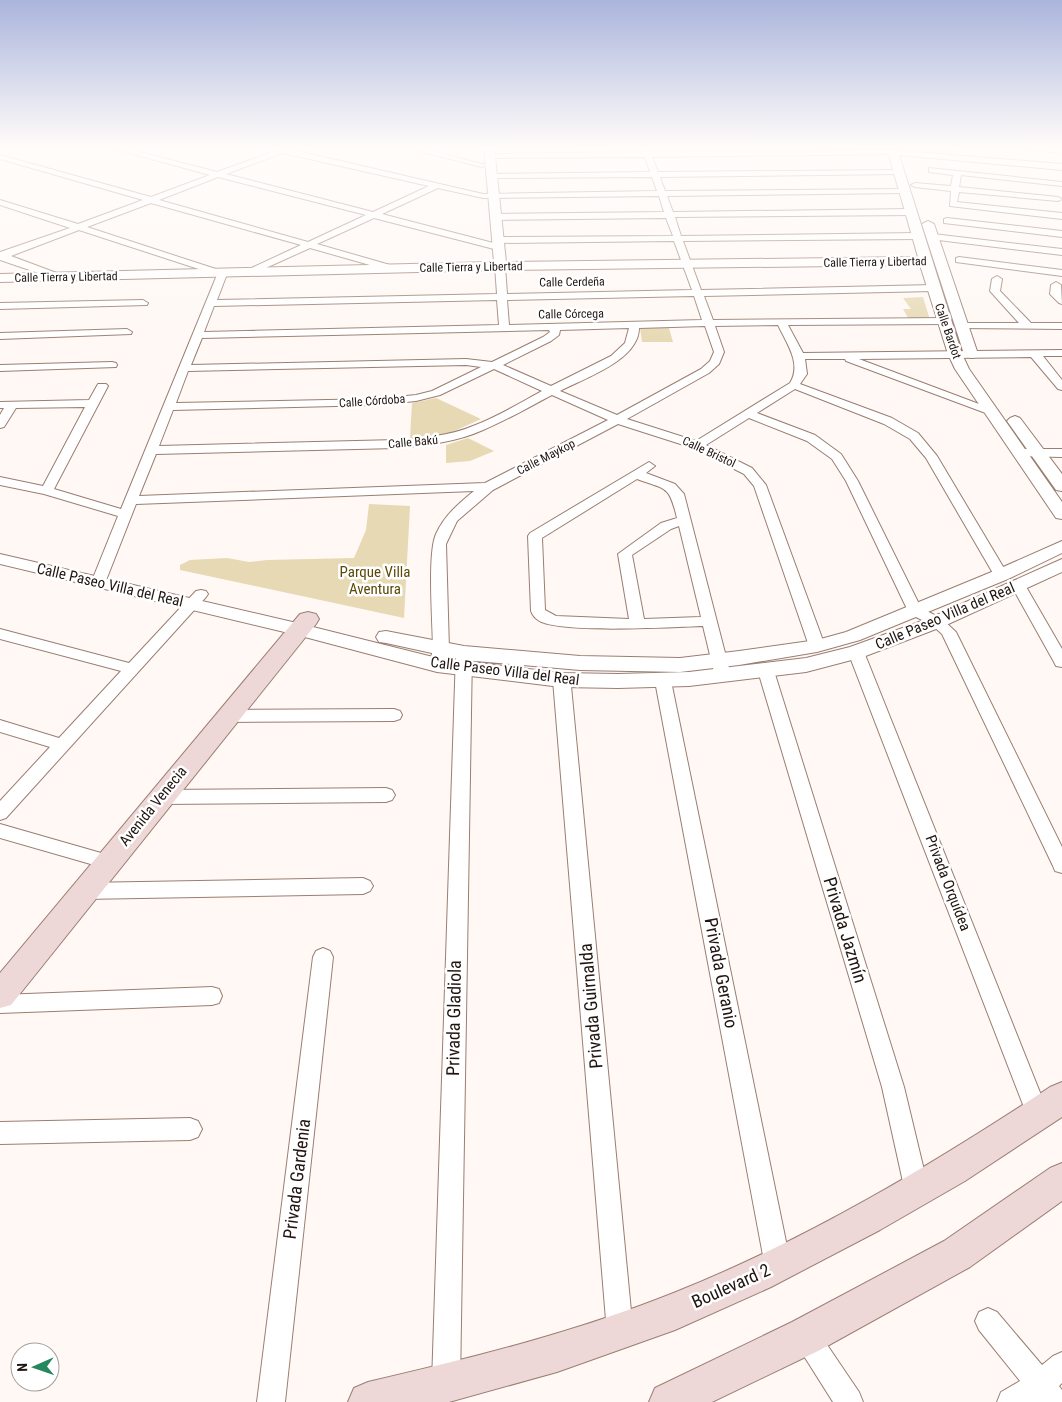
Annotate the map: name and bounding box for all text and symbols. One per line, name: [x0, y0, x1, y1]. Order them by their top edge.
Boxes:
street label: Calle Tierra y Libertad: [823, 254, 927, 270]
street label: Calle Tierra y Libertad: [419, 259, 523, 275]
street label: Calle Tierra y Libertad: [14, 269, 118, 285]
street label: Calle Cerdeña: [539, 274, 605, 290]
street label: Calle Bardot: [932, 301, 964, 361]
street label: Calle Córcega: [538, 306, 604, 322]
street label: Calle Córdoba: [338, 392, 406, 410]
street label: Calle Bakú: [388, 433, 439, 451]
street label: Calle Bristol: [680, 434, 738, 470]
street label: Calle Maykop: [515, 436, 578, 478]
street label: Calle Paseo Villa del Real: [35, 559, 185, 611]
park label: Parque Villa Aventura: [339, 563, 411, 598]
street label: Calle Paseo Villa del Real: [873, 578, 1017, 654]
street label: Calle Paseo Villa del Real: [430, 653, 580, 689]
street label: Avenida Venecia: [115, 762, 191, 850]
street label: Privada Orquídea: [921, 832, 975, 934]
street label: Privada Jazmín: [819, 875, 871, 985]
street label: Privada Geranio: [700, 916, 743, 1030]
street label: Privada Guirnalda: [575, 943, 606, 1069]
street label: Privada Gladiola: [442, 960, 465, 1076]
street label: Privada Gardenia: [279, 1118, 314, 1240]
street label: Boulevard 2: [688, 1259, 773, 1312]
north arrow: [10, 1342, 60, 1392]
text: N: [14, 1363, 30, 1372]

